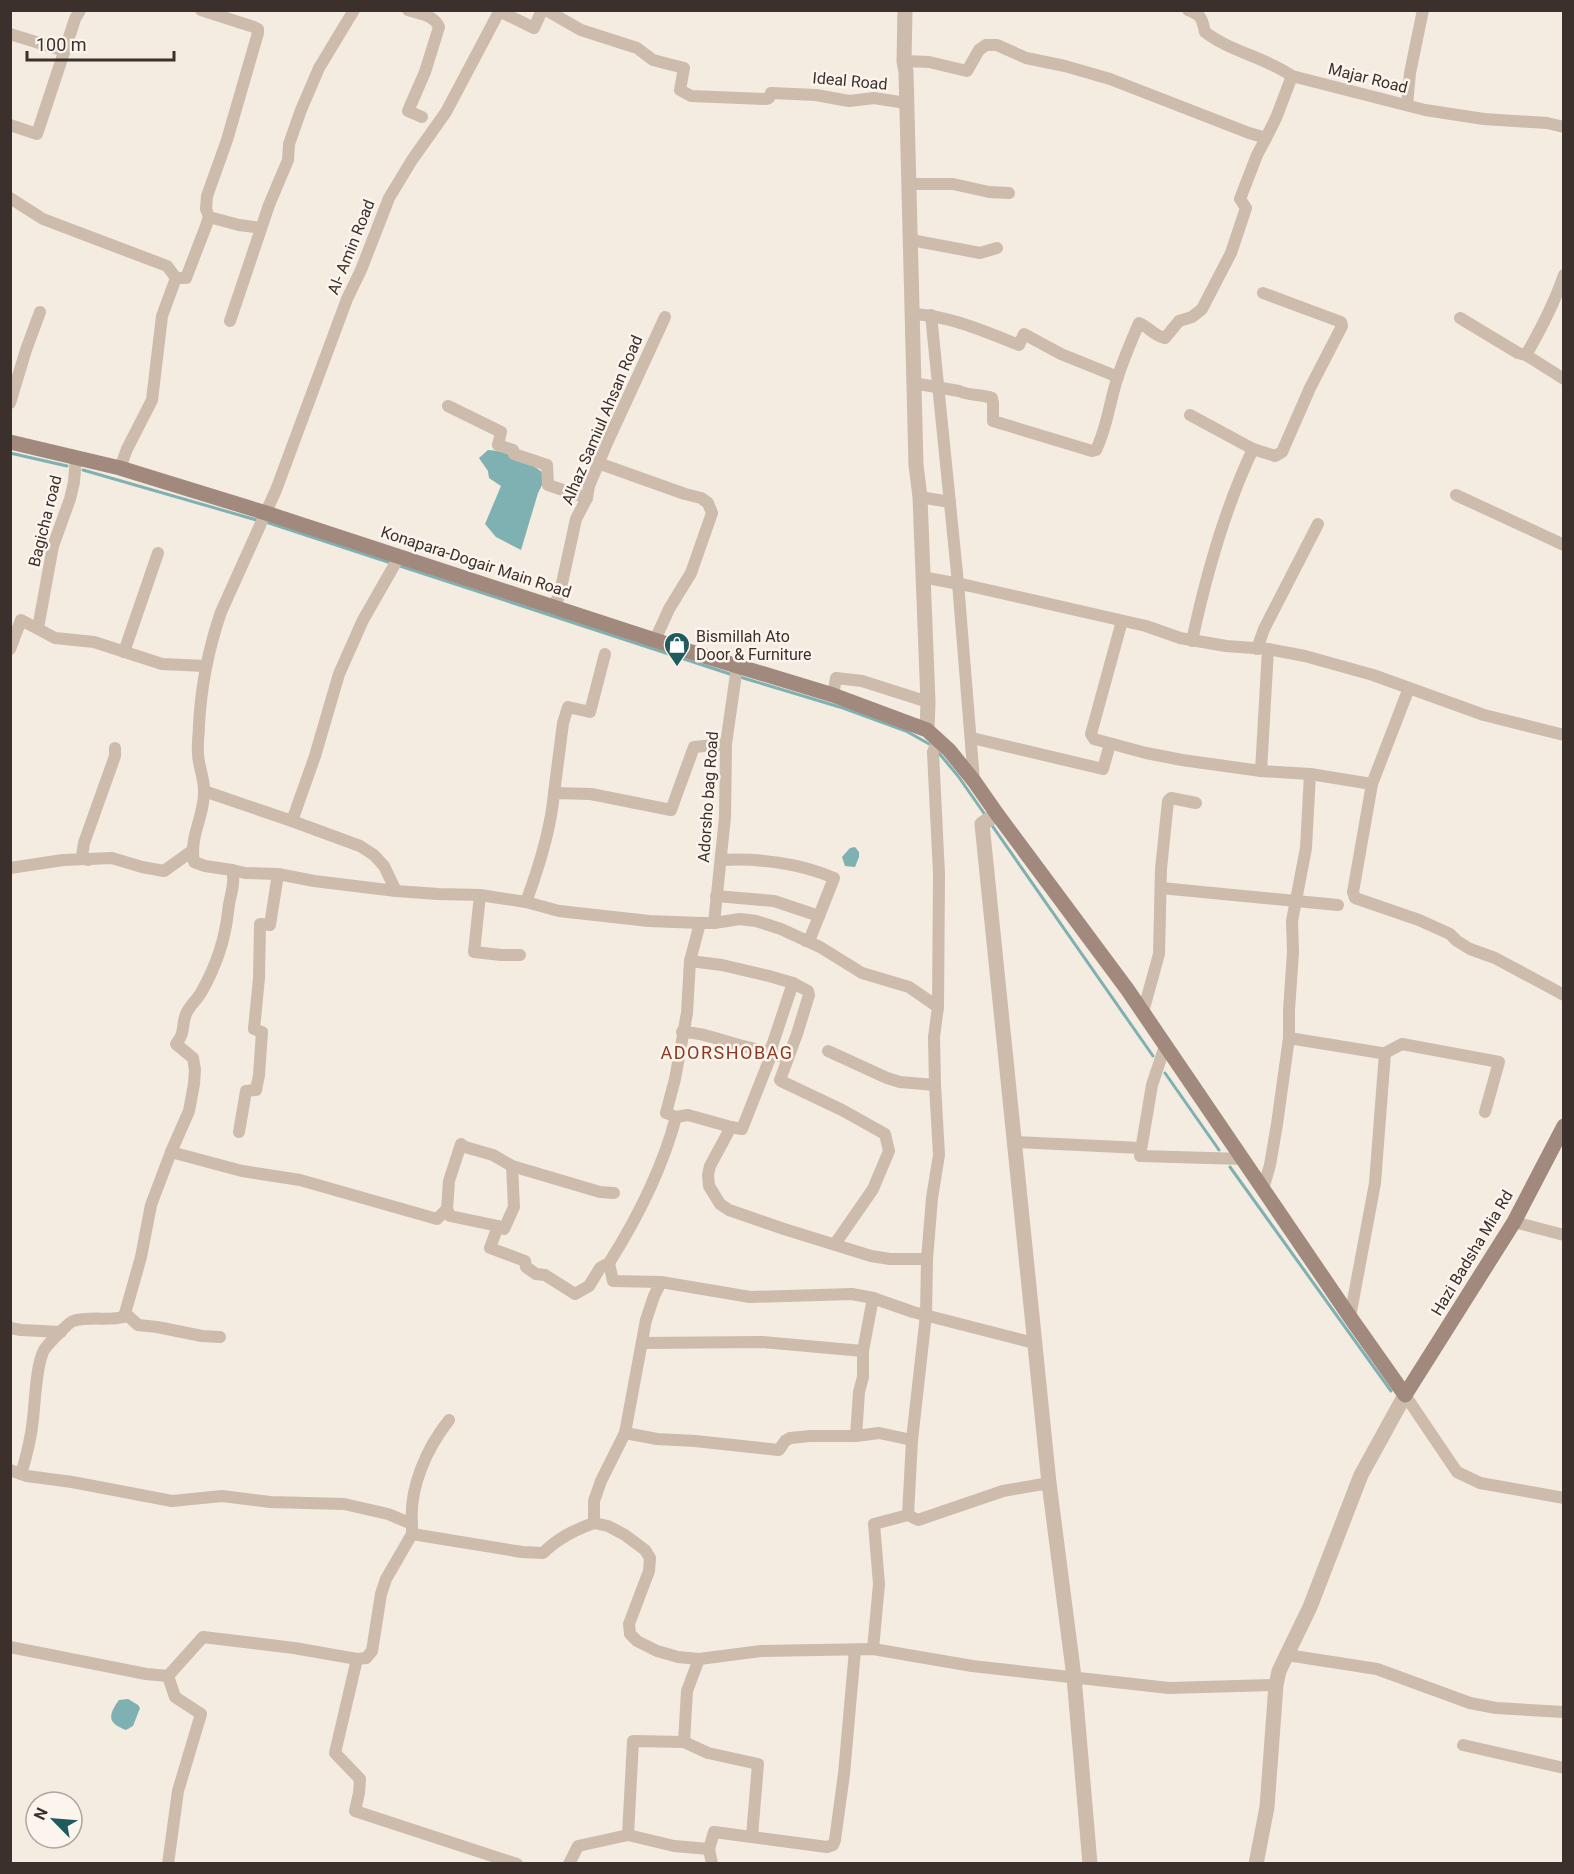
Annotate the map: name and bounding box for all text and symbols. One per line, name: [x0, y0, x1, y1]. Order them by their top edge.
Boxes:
scale bar: [27, 24, 174, 62]
text: 100 m: [36, 34, 87, 55]
street label: Majar Road: [1326, 59, 1410, 97]
street label: Ideal Road: [812, 68, 888, 94]
street label: Al- Amin Road: [323, 197, 379, 297]
street label: Alhaz Samiul Ahsan Road: [558, 332, 646, 508]
street label: Bagicha road: [24, 473, 66, 569]
street label: Konapara-Dogair Main Road: [378, 522, 574, 602]
place label: Bismillah Ato Door & Furniture: [696, 627, 812, 664]
shop icon: Bismillah Ato Door & Furniture: [662, 630, 692, 668]
street label: Adorsho bag Road: [694, 731, 722, 863]
district label: ADORSHOBAG: [660, 1042, 794, 1063]
street label: Hazi Badsha Mia Rd: [1427, 1187, 1517, 1319]
north arrow: [24, 1790, 84, 1850]
text: N: [30, 1805, 52, 1823]

